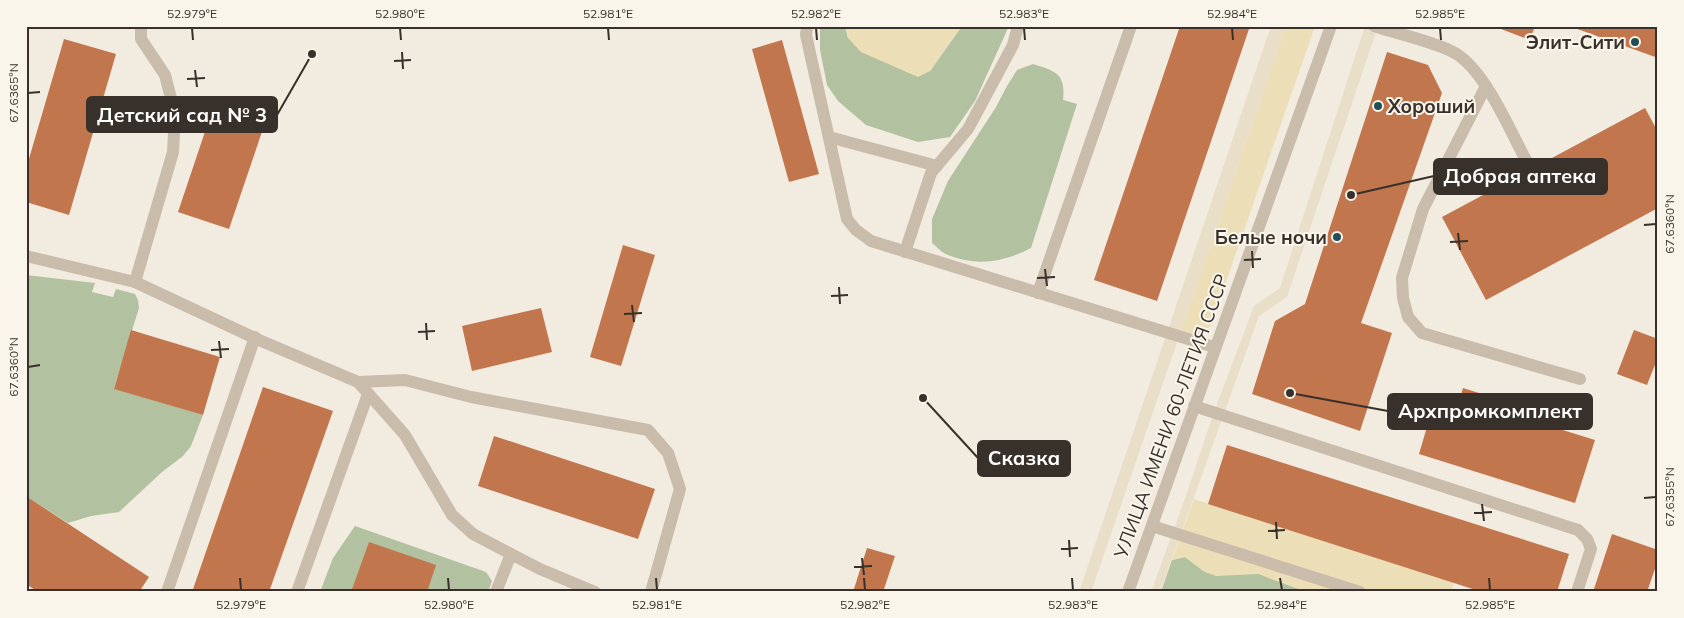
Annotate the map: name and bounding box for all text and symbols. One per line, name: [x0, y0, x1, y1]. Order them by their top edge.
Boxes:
text: 52.979°E: [167, 6, 217, 21]
text: 52.980°E: [375, 6, 425, 21]
text: 52.981°E: [583, 6, 633, 21]
text: 52.982°E: [791, 6, 841, 21]
text: 52.983°E: [999, 6, 1049, 21]
text: 52.984°E: [1207, 6, 1257, 21]
text: 52.985°E: [1415, 6, 1465, 21]
place label: Элит-Сити: [1526, 30, 1625, 54]
marker: Элит-Сити: [1629, 36, 1641, 48]
text: 67.6365°N: [6, 63, 21, 123]
place label: Хороший: [1387, 94, 1475, 118]
callout: Детский сад № 3: [87, 97, 277, 132]
marker: Хороший: [1372, 100, 1384, 112]
text: Детский сад № 3: [97, 102, 267, 127]
callout: Добрая аптека: [1434, 159, 1607, 194]
text: Добрая аптека: [1444, 163, 1596, 188]
text: 67.6360°N: [1662, 194, 1677, 254]
place label: Белые ночи: [1215, 225, 1327, 249]
marker: Белые ночи: [1331, 231, 1343, 243]
street label: УЛИЦА ИМЕНИ 60-ЛЕТИЯ СССР: [1108, 271, 1234, 562]
text: 67.6360°N: [6, 337, 21, 397]
callout: Архпромкомплект: [1388, 394, 1592, 429]
text: Архпромкомплект: [1398, 398, 1582, 423]
callout: Сказка: [978, 441, 1070, 476]
text: Сказка: [988, 445, 1060, 470]
text: 67.6355°N: [1662, 467, 1677, 527]
text: 52.979°E: [216, 597, 266, 612]
text: 52.980°E: [424, 597, 474, 612]
text: 52.981°E: [632, 597, 682, 612]
text: 52.982°E: [840, 597, 890, 612]
text: 52.983°E: [1048, 597, 1098, 612]
text: 52.984°E: [1257, 597, 1307, 612]
text: 52.985°E: [1465, 597, 1515, 612]

